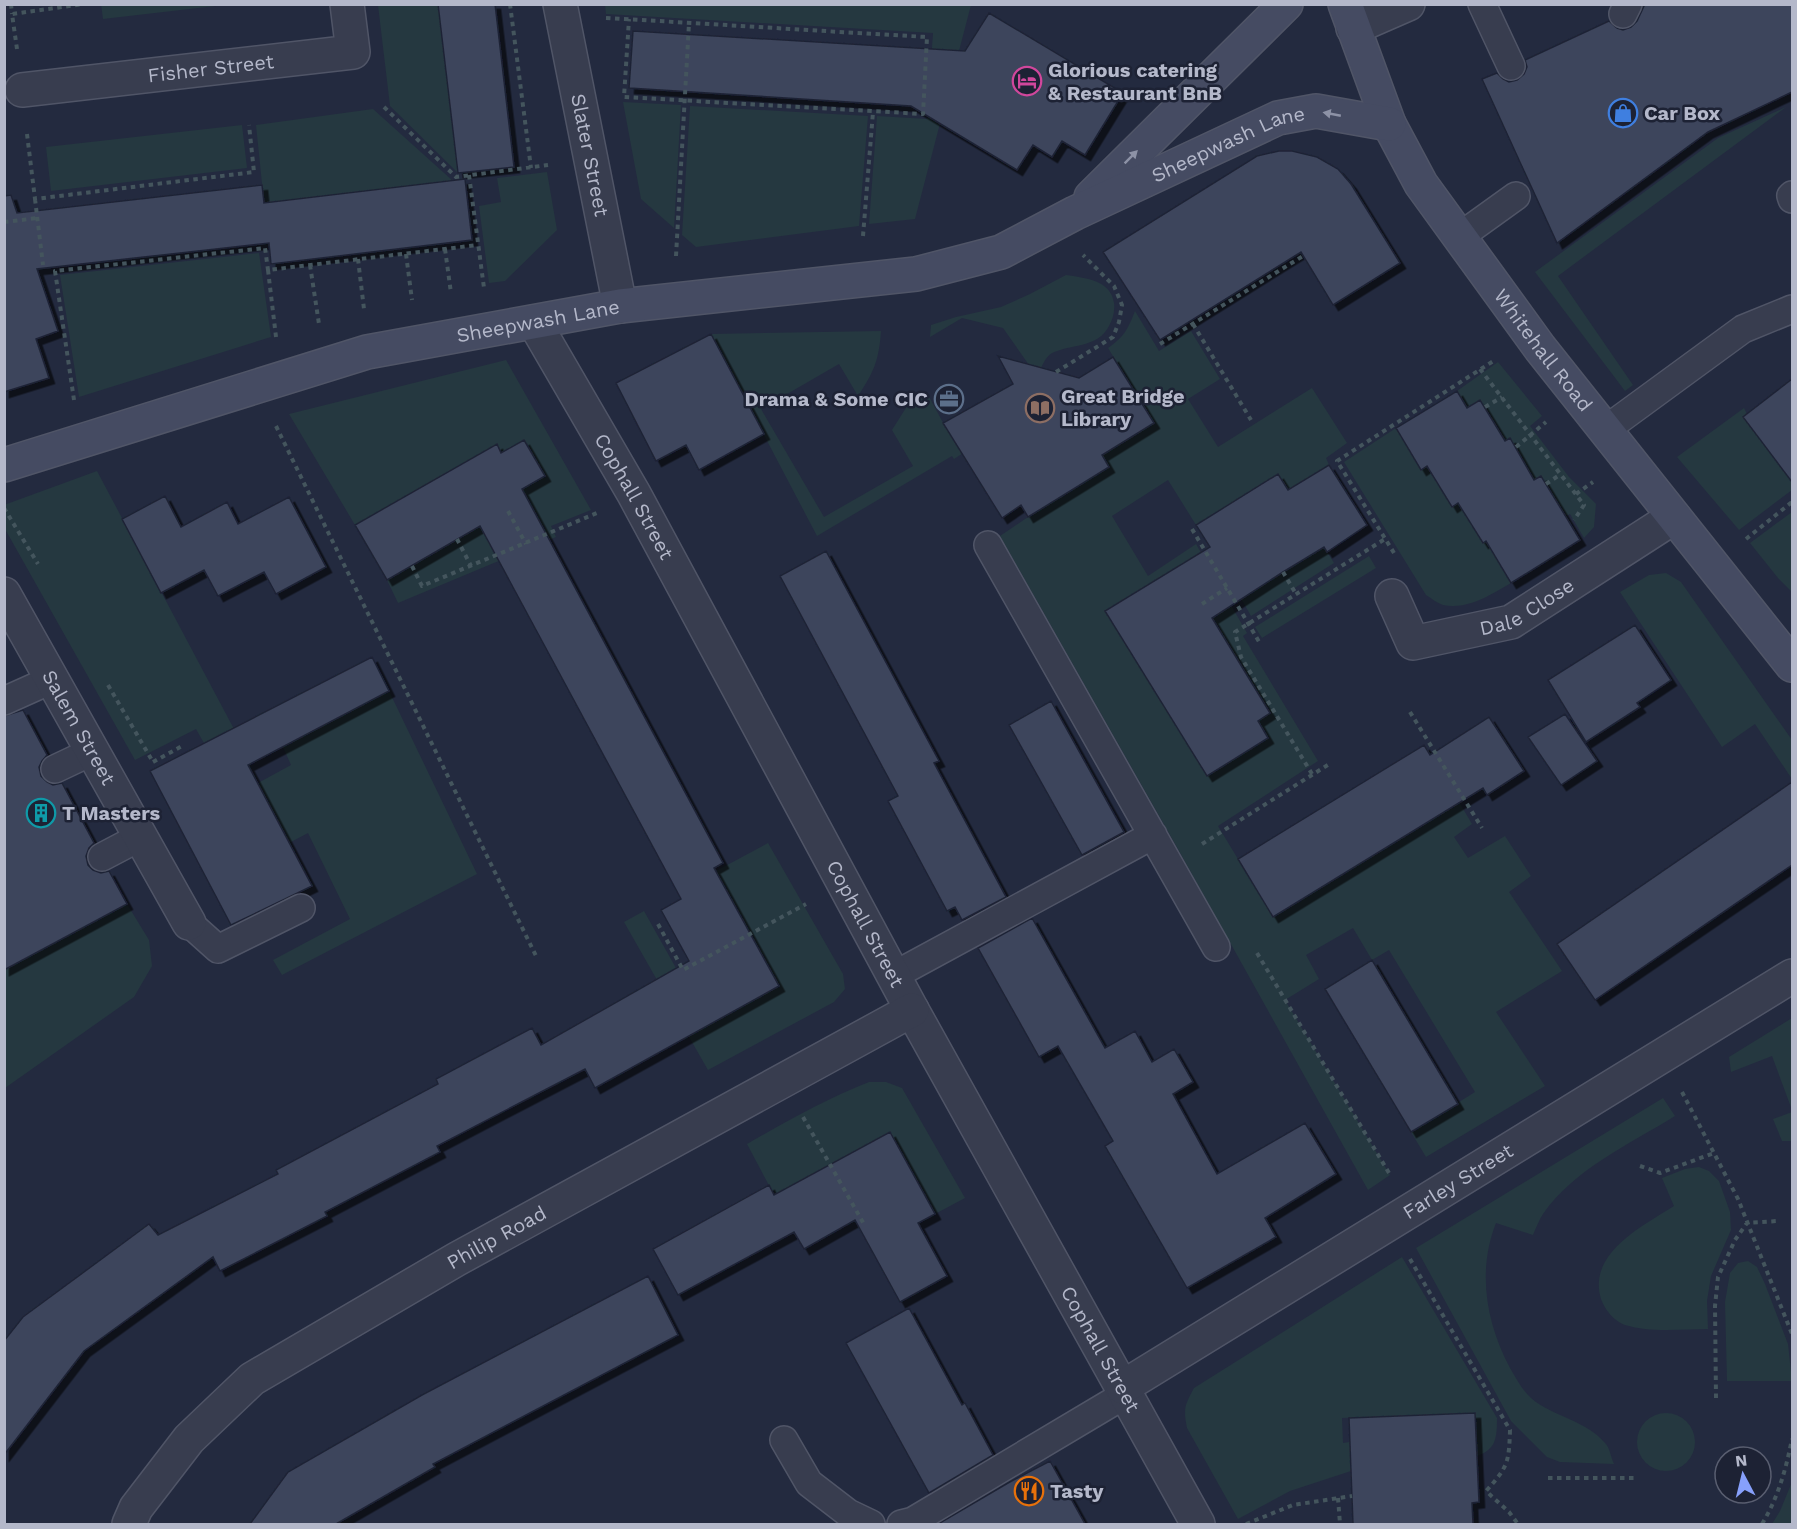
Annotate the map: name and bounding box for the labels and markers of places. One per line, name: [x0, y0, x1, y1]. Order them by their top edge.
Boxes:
place label: Glorious catering & Restaurant BnB: [1048, 58, 1222, 105]
hotel icon: Glorious catering & Restaurant BnB: [1011, 65, 1043, 97]
shop icon: Car Box: [1607, 97, 1639, 129]
place label: Car Box: [1644, 101, 1720, 125]
office icon: Drama & Some CIC: [933, 383, 965, 415]
place label: Great Bridge Library: [1061, 384, 1185, 431]
place label: Drama & Some CIC: [744, 387, 928, 411]
library icon: Great Bridge Library: [1024, 392, 1056, 424]
building icon: T Masters: [25, 797, 57, 829]
place label: T Masters: [62, 801, 161, 825]
restaurant icon: Tasty: [1013, 1475, 1045, 1507]
place label: Tasty: [1050, 1479, 1104, 1503]

